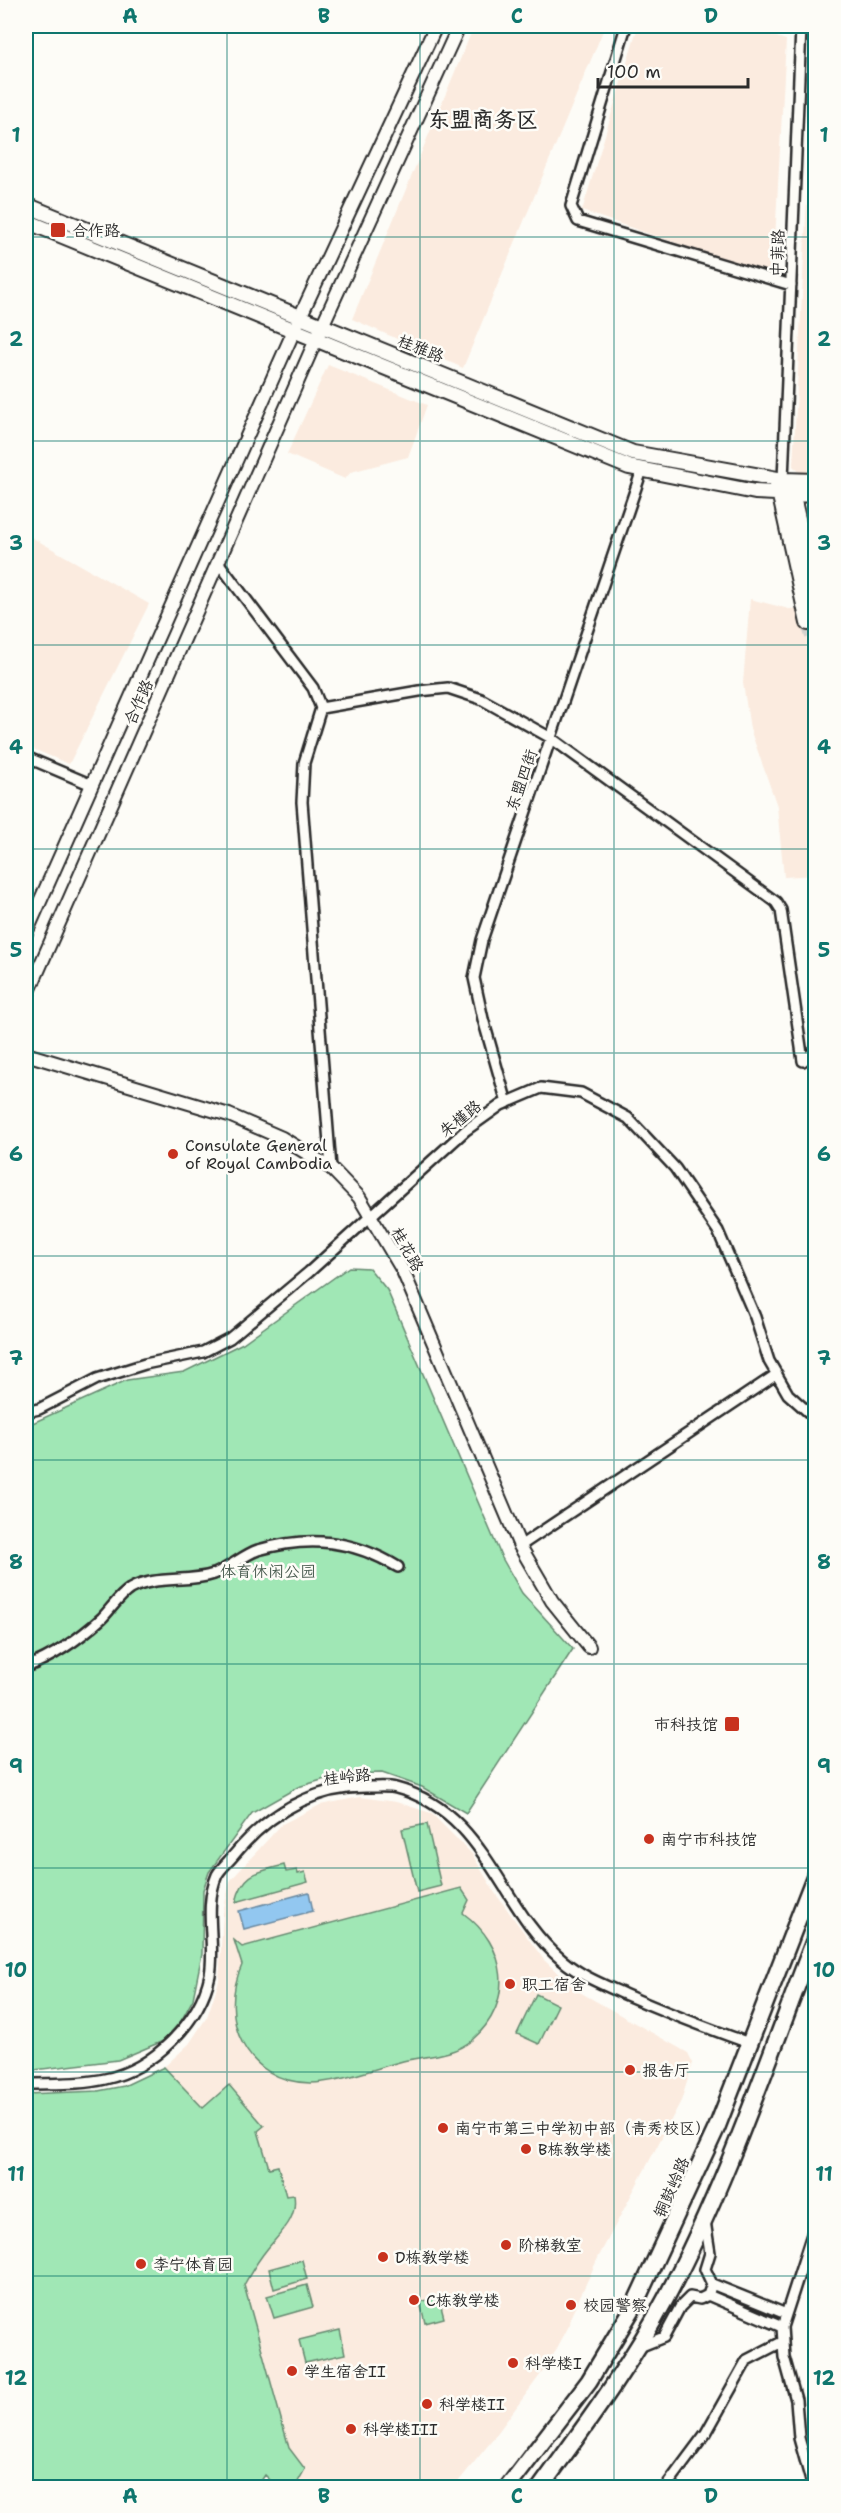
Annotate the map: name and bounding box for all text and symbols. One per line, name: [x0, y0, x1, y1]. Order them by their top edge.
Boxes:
text: A: [122, 3, 138, 29]
text: B: [318, 3, 330, 29]
text: C: [511, 3, 523, 29]
text: D: [704, 3, 718, 29]
scale bar: [598, 51, 748, 89]
text: 100 m: [607, 60, 661, 84]
district label: 东盟商务区: [428, 105, 538, 134]
text: 1: [11, 122, 21, 148]
text: 1: [819, 122, 829, 148]
place label: 合作路: [72, 220, 120, 241]
marker: 合作路: [49, 221, 67, 239]
street label: 中菲路: [766, 229, 789, 277]
text: 2: [9, 326, 23, 352]
text: 2: [817, 326, 831, 352]
street label: 桂雅路: [395, 330, 447, 367]
text: 3: [9, 530, 23, 556]
text: 3: [817, 530, 831, 556]
street label: 合作路: [119, 676, 158, 728]
text: 4: [9, 734, 23, 760]
text: 4: [817, 734, 831, 760]
street label: 东盟四街: [501, 746, 542, 814]
text: 5: [10, 937, 22, 963]
text: 5: [818, 937, 830, 963]
street label: 朱槿路: [435, 1095, 486, 1142]
place label: Consulate General of Royal Cambodia: [185, 1135, 332, 1174]
text: 6: [9, 1141, 23, 1167]
text: 6: [817, 1141, 831, 1167]
marker: Consulate General of Royal Cambodia: [166, 1147, 180, 1161]
street label: 桂花路: [387, 1223, 428, 1275]
text: 7: [9, 1345, 23, 1371]
text: 7: [817, 1345, 831, 1371]
text: 8: [9, 1549, 23, 1575]
text: 8: [817, 1549, 831, 1575]
park label: 体育休闲公园: [220, 1561, 316, 1582]
place label: 市科技馆: [654, 1714, 718, 1735]
marker: 市科技馆: [723, 1715, 741, 1733]
text: 9: [9, 1753, 23, 1779]
text: 9: [817, 1753, 831, 1779]
street label: 桂岭路: [322, 1764, 372, 1789]
place label: 南宁市科技馆: [661, 1829, 757, 1850]
marker: 南宁市科技馆: [642, 1832, 656, 1846]
text: 10: [5, 1957, 27, 1983]
text: 10: [813, 1957, 835, 1983]
place label: 职工宿舍: [522, 1974, 586, 1995]
marker: 职工宿舍: [503, 1977, 517, 1991]
place label: 报告厅: [642, 2060, 690, 2081]
marker: 报告厅: [623, 2063, 637, 2077]
place label: 南宁市第三中学初中部（青秀校区）: [455, 2118, 711, 2139]
marker: 南宁市第三中学初中部（青秀校区）: [436, 2121, 450, 2135]
place label: B栋教学楼: [538, 2139, 611, 2160]
marker: B栋教学楼: [519, 2142, 533, 2156]
street label: 铜鼓岭路: [649, 2154, 694, 2221]
text: 11: [7, 2161, 25, 2187]
text: 11: [815, 2161, 833, 2187]
place label: 阶梯教室: [518, 2235, 582, 2256]
marker: 阶梯教室: [499, 2238, 513, 2252]
place label: D栋教学楼: [395, 2247, 470, 2268]
marker: D栋教学楼: [376, 2250, 390, 2264]
place label: 李宁体育园: [153, 2254, 233, 2275]
marker: 李宁体育园: [134, 2257, 148, 2271]
place label: C栋教学楼: [426, 2290, 500, 2311]
marker: C栋教学楼: [407, 2293, 421, 2307]
place label: 校园警察: [583, 2295, 647, 2316]
marker: 校园警察: [564, 2298, 578, 2312]
place label: 科学楼I: [525, 2353, 582, 2374]
marker: 科学楼I: [506, 2356, 520, 2370]
place label: 学生宿舍II: [304, 2361, 386, 2382]
marker: 学生宿舍II: [285, 2364, 299, 2378]
text: 12: [5, 2365, 27, 2391]
text: 12: [813, 2365, 835, 2391]
place label: 科学楼II: [439, 2394, 505, 2415]
marker: 科学楼II: [420, 2397, 434, 2411]
place label: 科学楼III: [363, 2419, 438, 2440]
marker: 科学楼III: [344, 2422, 358, 2436]
text: A: [122, 2483, 138, 2509]
text: B: [318, 2483, 330, 2509]
text: C: [511, 2483, 523, 2509]
text: D: [704, 2483, 718, 2509]

